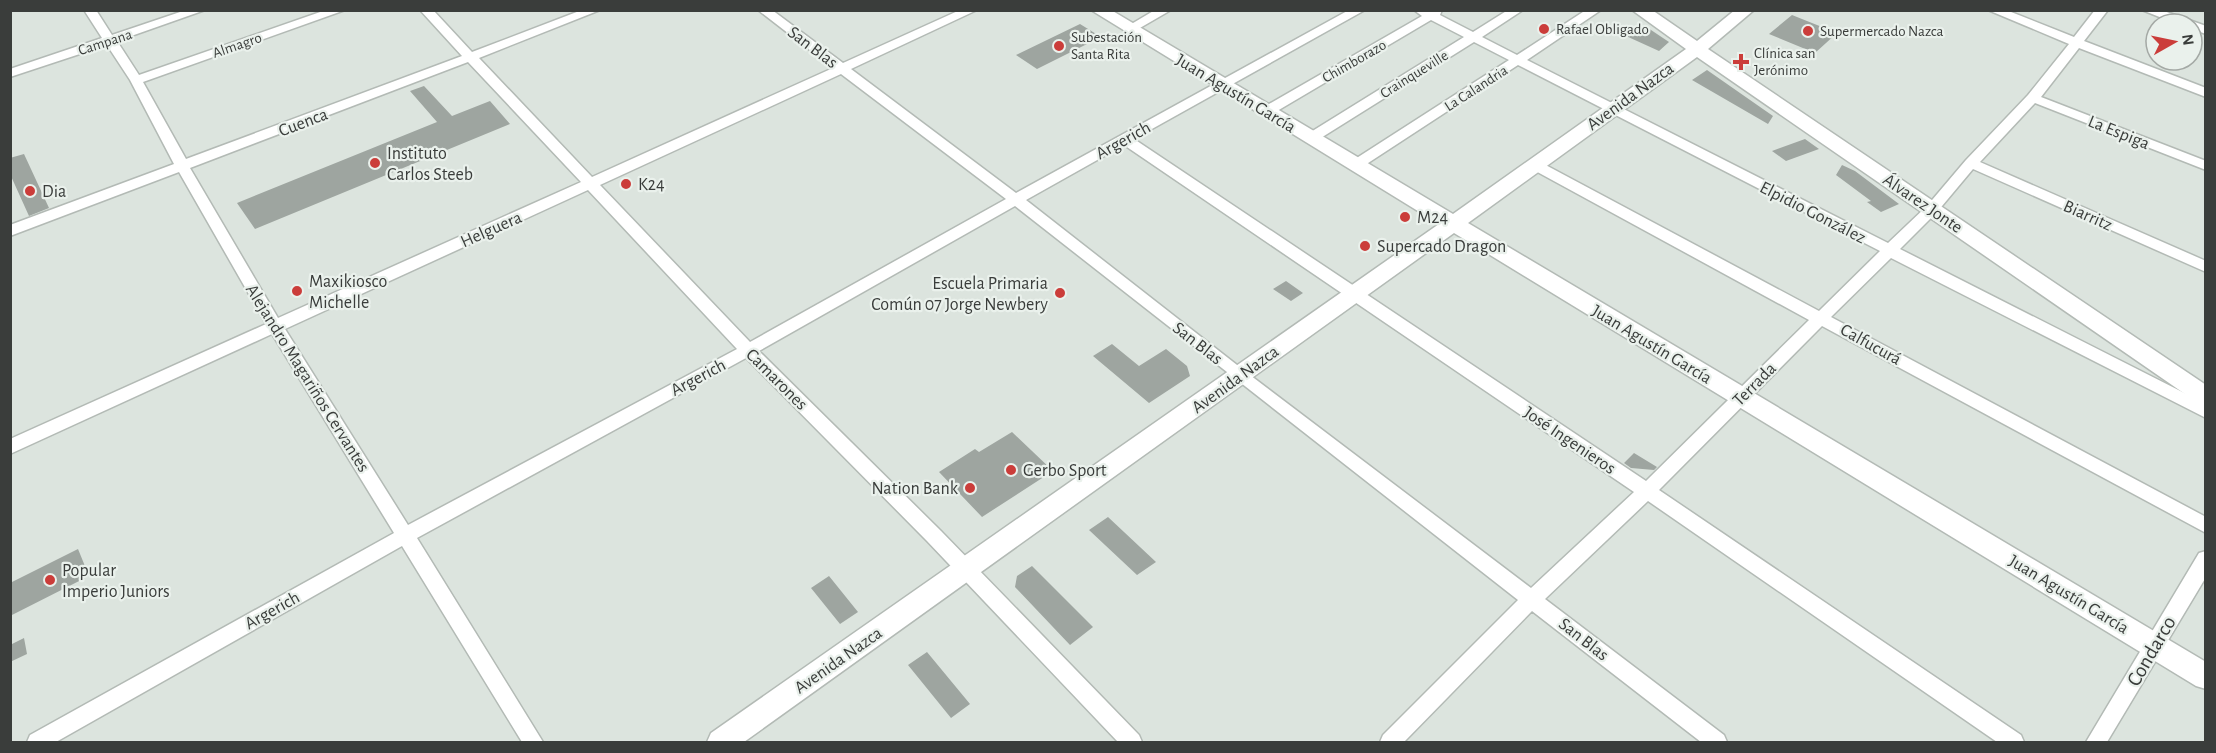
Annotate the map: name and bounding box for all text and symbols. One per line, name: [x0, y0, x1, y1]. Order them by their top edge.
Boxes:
north arrow: [2144, 12, 2204, 72]
marker: Rafael Obligado: [1537, 22, 1551, 36]
place label: Rafael Obligado: [1556, 22, 1649, 37]
street label: San Blas: [784, 23, 841, 72]
marker: Supermercado Nazca: [1801, 24, 1815, 38]
place label: Supermercado Nazca: [1820, 24, 1943, 39]
street label: Campana: [76, 27, 134, 58]
street label: Almagro: [211, 30, 264, 61]
place label: Subestación Santa Rita: [1071, 30, 1142, 62]
text: N: [2179, 33, 2197, 47]
street label: Chimborazo: [1320, 37, 1389, 86]
marker: Subestación Santa Rita: [1052, 39, 1066, 53]
place label: Clínica san Jerónimo: [1754, 46, 1816, 78]
street label: Crainqueville: [1378, 48, 1451, 101]
street label: Juan Agustín García: [1172, 51, 1299, 137]
marker: Clínica san Jerónimo: [1732, 53, 1750, 71]
street label: Avenida Nazca: [1584, 59, 1677, 134]
street label: La Calandria: [1442, 63, 1511, 114]
street label: Cuenca: [276, 105, 330, 140]
street label: La Espiga: [2085, 113, 2152, 153]
street label: Argerich: [1093, 119, 1154, 163]
place label: Instituto Carlos Steeb: [387, 145, 473, 184]
marker: Instituto Carlos Steeb: [368, 156, 382, 170]
street label: Álvarez Jonte: [1879, 168, 1967, 237]
place label: K24: [638, 176, 665, 194]
marker: K24: [619, 177, 633, 191]
street label: Elpidio González: [1757, 178, 1868, 247]
place label: Dia: [42, 183, 66, 201]
marker: Dia: [23, 184, 37, 198]
street label: Biarritz: [2060, 197, 2115, 235]
street label: Helguera: [458, 208, 525, 251]
place label: M24: [1417, 209, 1448, 227]
marker: M24: [1398, 210, 1412, 224]
place label: Supercado Dragon: [1377, 238, 1506, 256]
marker: Supercado Dragon: [1358, 239, 1372, 253]
place label: Maxikiosco Michelle: [309, 273, 388, 312]
place label: Escuela Primaria Común 07 Jorge Newbery: [871, 275, 1048, 314]
street label: Alejandro Magariños Cervantes: [242, 281, 372, 476]
marker: Maxikiosco Michelle: [290, 284, 304, 298]
marker: Escuela Primaria Común 07 Jorge Newbery: [1053, 286, 1067, 300]
street label: Juan Agustín García: [1588, 302, 1715, 388]
street label: San Blas: [1169, 319, 1226, 369]
street label: Calfucurá: [1837, 321, 1904, 369]
street label: Avenida Nazca: [1189, 342, 1282, 417]
street label: Camarones: [742, 346, 810, 414]
street label: Argerich: [668, 356, 729, 400]
street label: Terrada: [1729, 359, 1780, 410]
street label: José Ingenieros: [1520, 404, 1619, 478]
place label: Gerbo Sport: [1023, 462, 1107, 480]
marker: Gerbo Sport: [1004, 463, 1018, 477]
place label: Nation Bank: [871, 480, 959, 498]
marker: Nation Bank: [963, 481, 977, 495]
street label: Juan Agustín García: [2005, 552, 2132, 638]
place label: Popular Imperio Juniors: [62, 562, 170, 601]
marker: Popular Imperio Juniors: [43, 573, 57, 587]
street label: Argerich: [242, 589, 303, 633]
street label: Condarco: [2123, 613, 2180, 690]
street label: San Blas: [1555, 615, 1612, 665]
street label: Avenida Nazca: [791, 624, 886, 698]

